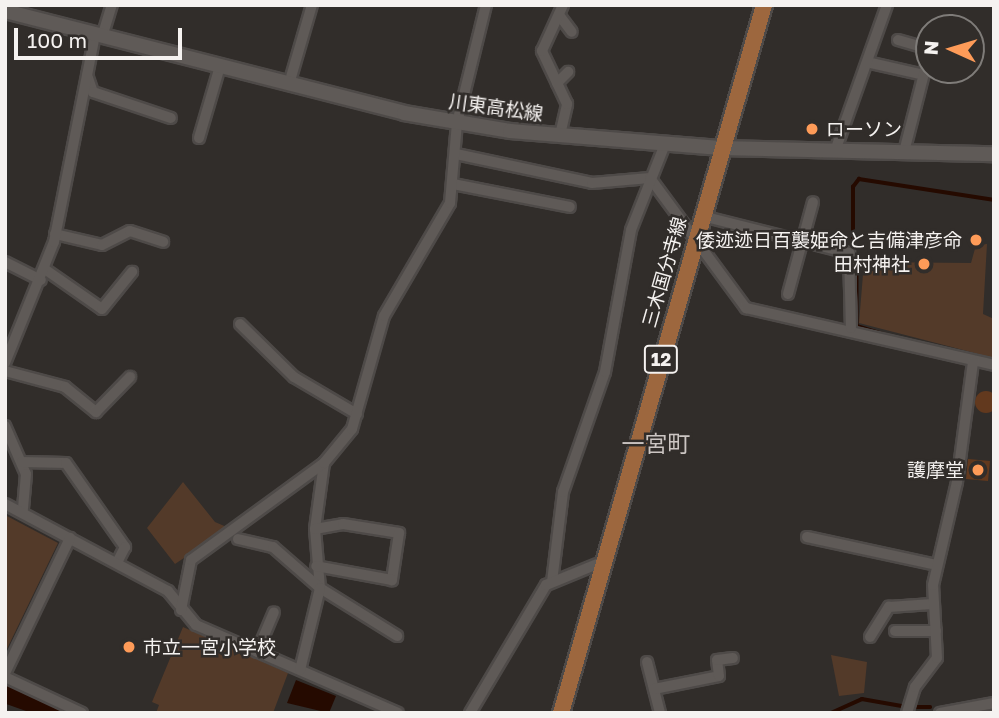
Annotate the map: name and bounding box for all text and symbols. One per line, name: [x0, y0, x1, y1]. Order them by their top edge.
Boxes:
scale bar: [18, 14, 186, 58]
north arrow: [915, 14, 985, 84]
text: 100 m: [27, 27, 87, 53]
text: N: [919, 40, 943, 56]
street label: 川東高松線: [447, 89, 545, 125]
place label: ローソン: [826, 118, 902, 140]
marker: ローソン: [804, 121, 820, 137]
street label: 三木国分寺線: [637, 214, 691, 330]
place label: 倭迹迹日百襲姫命と吉備津彦命: [696, 229, 962, 251]
marker: 倭迹迹日百襲姫命と吉備津彦命: [968, 232, 984, 248]
place label: 田村神社: [834, 253, 910, 275]
marker: 田村神社: [916, 256, 932, 272]
road number: 12: [644, 344, 678, 374]
district label: 一宮町: [622, 429, 690, 457]
place label: 護摩堂: [907, 459, 964, 481]
marker: 護摩堂: [970, 462, 986, 478]
place label: 市立一宮小学校: [143, 636, 276, 658]
marker: 市立一宮小学校: [121, 639, 137, 655]

